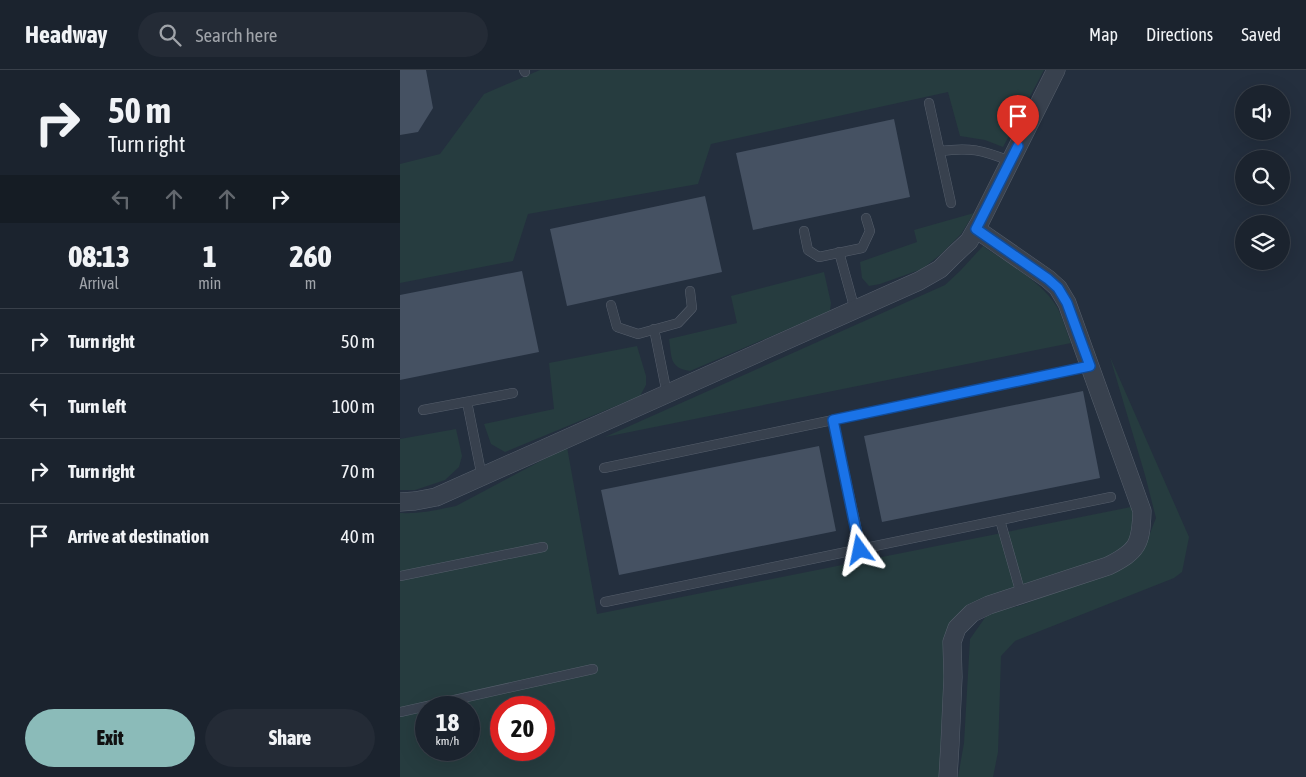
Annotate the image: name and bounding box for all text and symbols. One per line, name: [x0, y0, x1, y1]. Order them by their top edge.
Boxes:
search box: [138, 12, 488, 57]
text: Headway: [25, 21, 108, 48]
icon: search: [156, 21, 184, 49]
text: Search here: [196, 24, 277, 46]
text: Map: [1089, 24, 1118, 45]
text: Directions: [1146, 24, 1213, 45]
text: Saved: [1241, 24, 1281, 45]
map controls: [1235, 85, 1290, 270]
button: sound: [1235, 85, 1290, 140]
icon: right: [25, 90, 90, 155]
text: 50 m: [108, 90, 171, 130]
pin: [997, 95, 1039, 146]
icon: arrive: [1004, 102, 1032, 130]
text: Turn right: [108, 131, 185, 157]
button: search: [1235, 150, 1290, 205]
icon: left: [107, 185, 135, 213]
icon: ahead: [160, 185, 188, 213]
icon: ahead: [213, 185, 241, 213]
icon: right: [266, 185, 294, 213]
button: layers: [1235, 215, 1290, 270]
text: 08:13: [68, 239, 130, 273]
text: 1: [203, 239, 217, 273]
text: 260: [289, 239, 332, 273]
text: Arrival: [80, 274, 119, 292]
text: min: [198, 274, 221, 292]
text: m: [305, 274, 316, 292]
icon: right: [25, 327, 53, 355]
text: Turn right: [68, 330, 135, 352]
text: 50 m: [341, 330, 375, 352]
icon: left: [25, 392, 53, 420]
text: Turn left: [68, 395, 126, 417]
text: 100 m: [332, 395, 375, 417]
icon: right: [25, 457, 53, 485]
text: Turn right: [68, 460, 135, 482]
text: 70 m: [341, 460, 375, 482]
icon: arrive: [25, 522, 53, 550]
position arrow: [833, 523, 885, 575]
text: Arrive at destination: [68, 525, 209, 547]
text: 40 m: [341, 525, 375, 547]
speed limit sign: 20: [490, 696, 555, 761]
text: 18: [436, 708, 459, 736]
button: Exit: [25, 709, 195, 767]
button: Share: [205, 709, 375, 767]
text: km/h: [436, 734, 459, 748]

